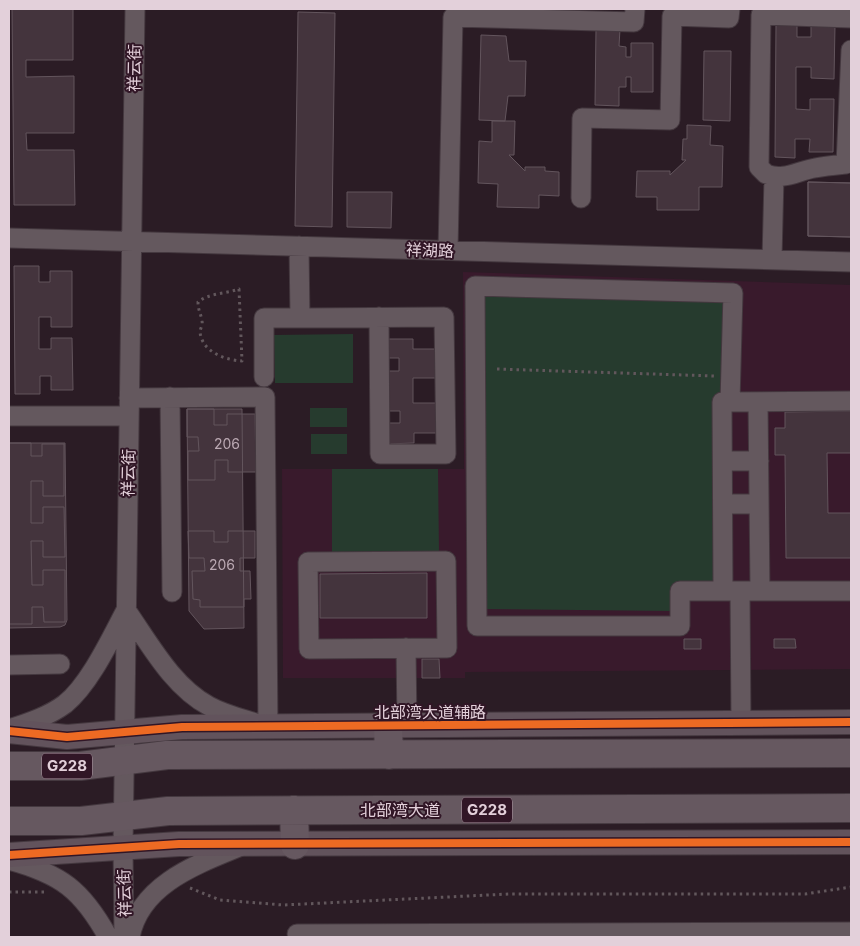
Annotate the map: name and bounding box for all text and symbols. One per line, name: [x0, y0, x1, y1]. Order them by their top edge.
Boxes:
street label: 祥云街: [124, 44, 144, 92]
street label: 祥湖路: [406, 239, 454, 261]
house number: 206: [214, 435, 240, 452]
street label: 祥云街: [118, 449, 138, 497]
house number: 206: [209, 556, 235, 573]
street label: 北部湾大道辅路: [374, 702, 486, 722]
road number: G228: [42, 754, 92, 778]
road number: G228: [462, 798, 512, 822]
street label: 北部湾大道: [360, 800, 440, 820]
street label: 祥云街: [114, 869, 134, 917]

